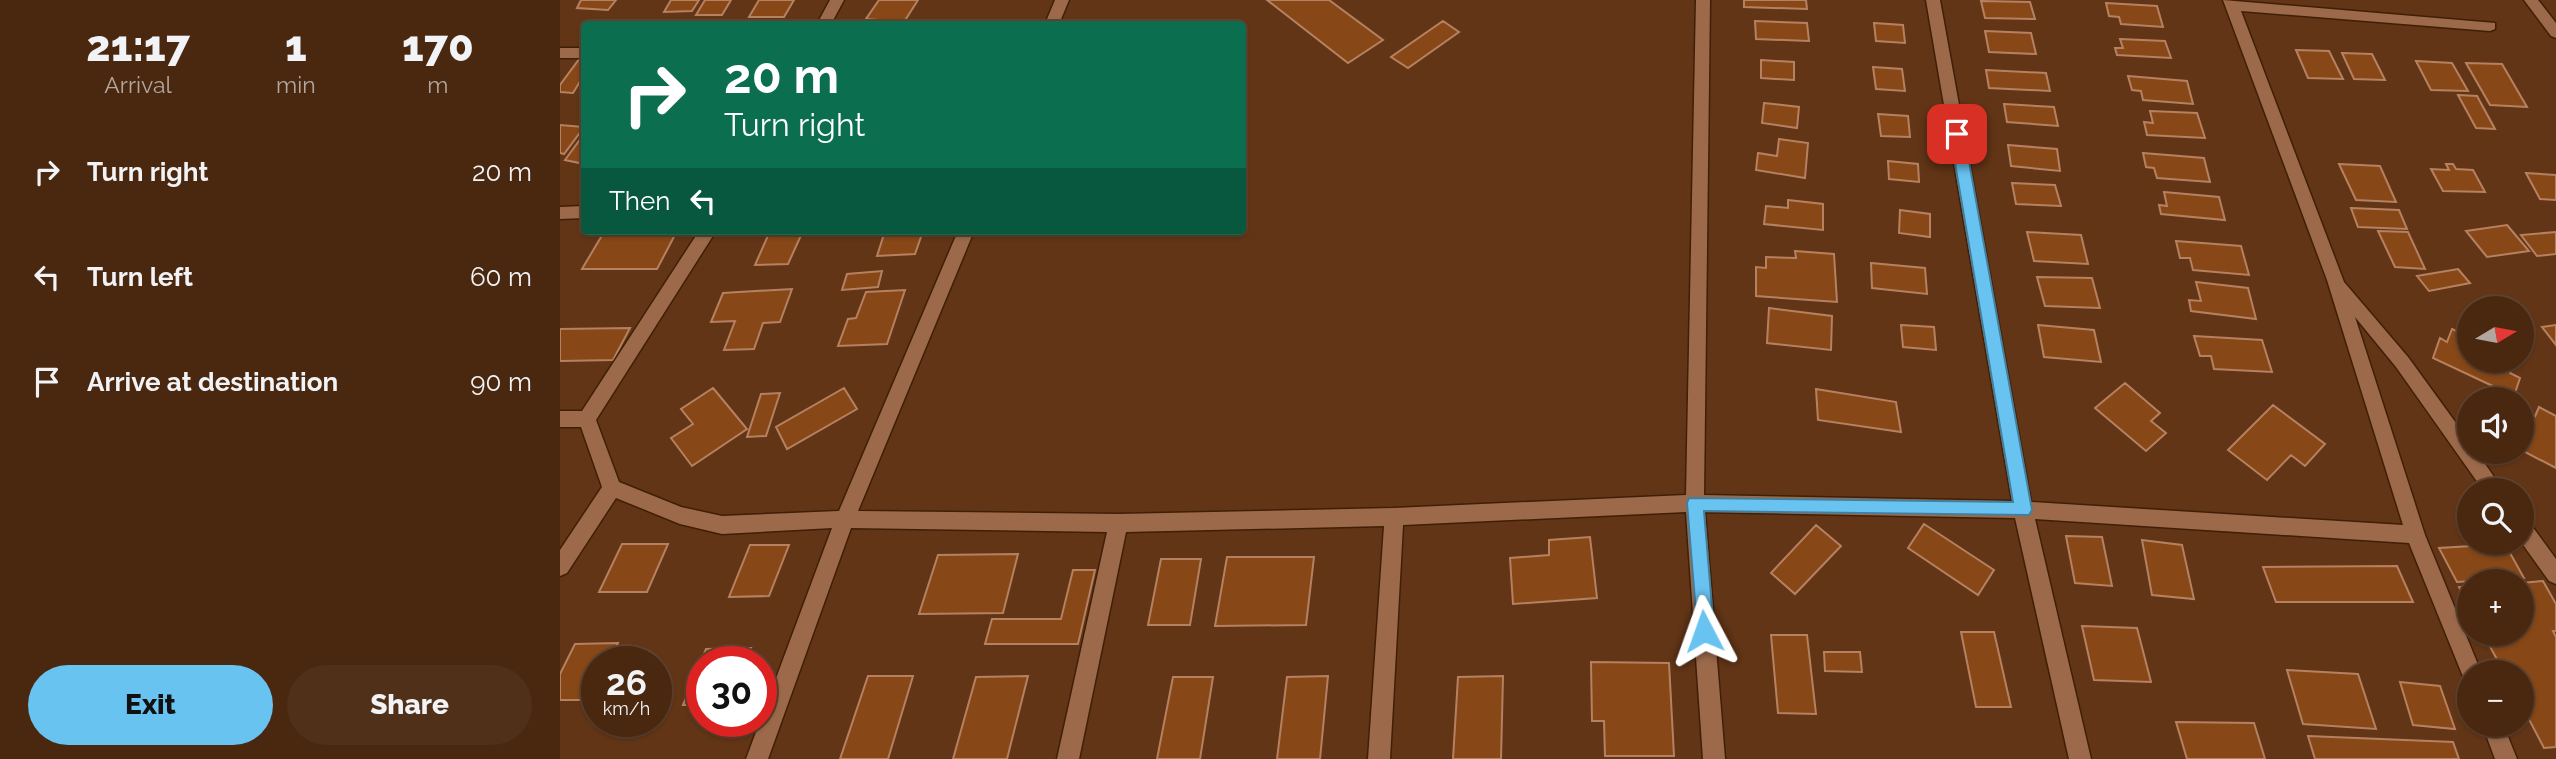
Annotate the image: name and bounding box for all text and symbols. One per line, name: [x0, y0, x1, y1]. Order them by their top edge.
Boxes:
text: 21:17: [86, 22, 190, 71]
text: 1: [285, 22, 307, 71]
text: 170: [402, 22, 474, 71]
text: 20 m: [724, 47, 839, 104]
icon: right: [609, 49, 700, 140]
text: Arrival: [104, 71, 172, 98]
text: min: [276, 71, 316, 98]
text: m: [427, 71, 448, 98]
pin: [1927, 104, 1987, 164]
text: Turn right: [724, 106, 865, 143]
icon: arrive: [1938, 115, 1976, 153]
icon: right: [28, 153, 66, 191]
text: Turn right: [87, 157, 208, 187]
text: 20 m: [472, 157, 532, 187]
icon: left: [684, 182, 722, 220]
text: Then: [609, 186, 670, 216]
icon: left: [28, 258, 66, 296]
text: Turn left: [87, 262, 193, 292]
text: 60 m: [470, 262, 532, 292]
north arrow: [2457, 296, 2534, 373]
map controls: [2457, 296, 2534, 737]
icon: arrive: [28, 363, 66, 401]
text: Arrive at destination: [87, 367, 338, 397]
text: 90 m: [470, 367, 532, 397]
button: sound: [2457, 387, 2534, 464]
button: search: [2457, 478, 2534, 555]
button: +: [2457, 569, 2534, 646]
position arrow: [1667, 594, 1741, 668]
speed limit sign: 30: [686, 646, 777, 737]
button: −: [2457, 660, 2534, 737]
text: 26: [606, 662, 647, 703]
button: Exit: [28, 665, 273, 745]
button: Share: [287, 665, 532, 745]
text: km/h: [603, 698, 650, 719]

